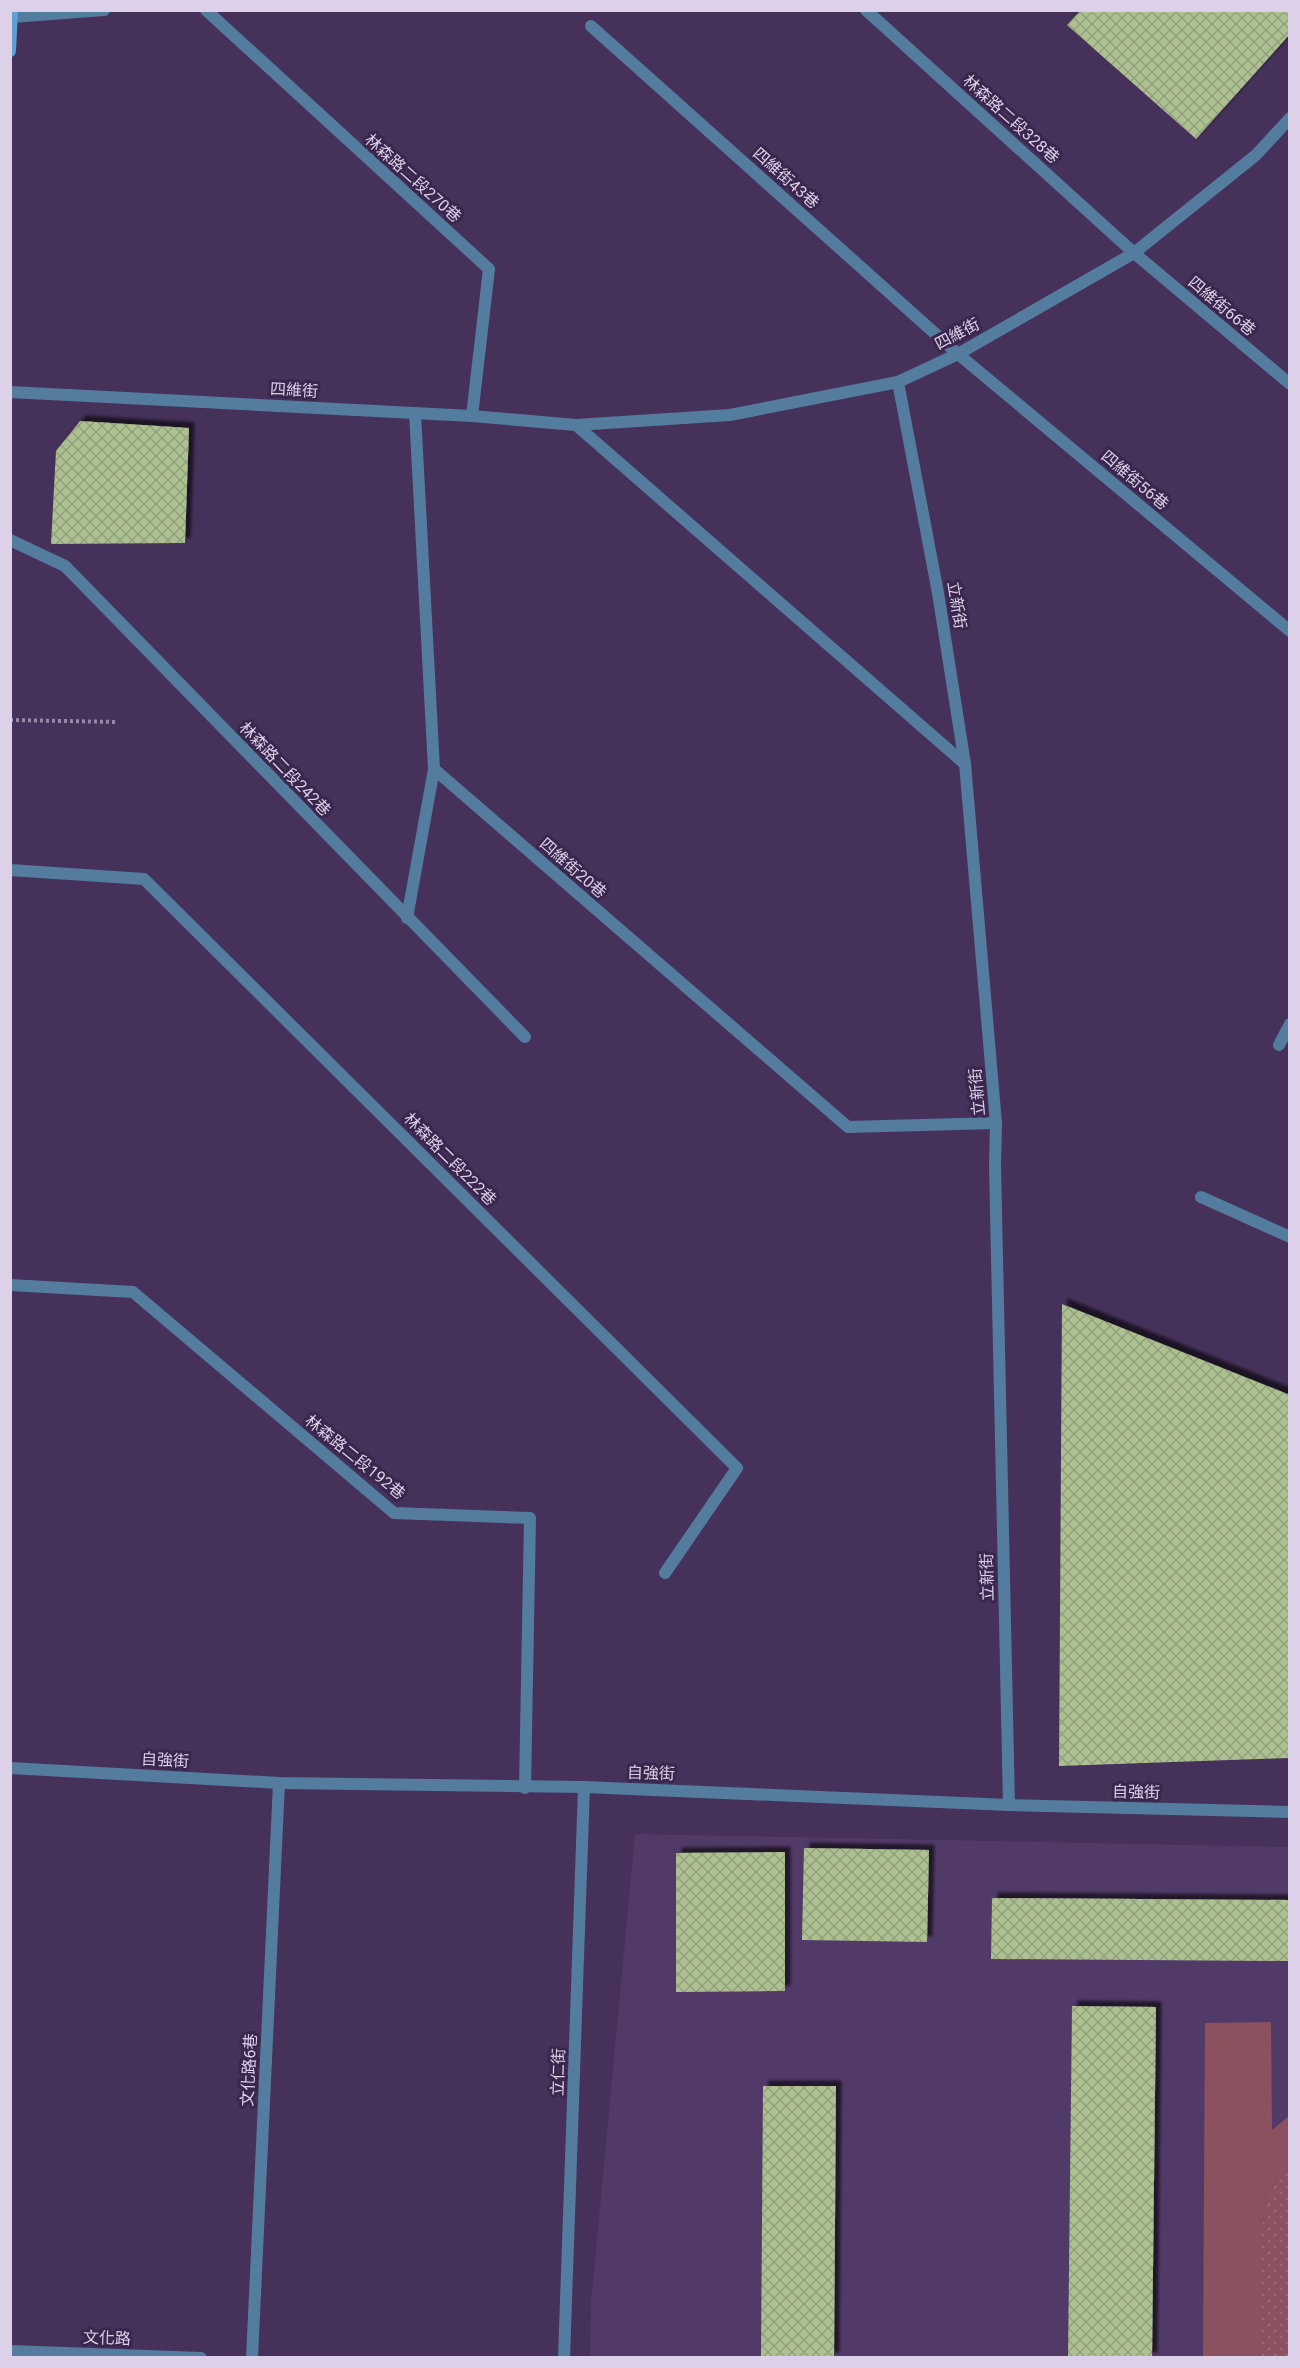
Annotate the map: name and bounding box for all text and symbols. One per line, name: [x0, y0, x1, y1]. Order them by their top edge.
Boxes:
street label: 林森路二段328巷: [959, 71, 1063, 167]
street label: 林森路二段270巷: [361, 130, 465, 226]
street label: 四維街43巷: [749, 144, 823, 212]
street label: 四維街66巷: [1184, 272, 1260, 340]
street label: 四維街: [931, 314, 983, 354]
street label: 四維街: [270, 379, 318, 401]
street label: 四維街56巷: [1097, 446, 1173, 514]
street label: 立新街: [944, 580, 970, 630]
street label: 林森路二段242巷: [235, 718, 335, 820]
street label: 四維街20巷: [536, 834, 610, 902]
street label: 立新街: [965, 1067, 989, 1117]
street label: 林森路二段222巷: [400, 1109, 500, 1209]
street label: 林森路二段192巷: [301, 1411, 409, 1503]
street label: 立新街: [977, 1553, 997, 1601]
street label: 自強街: [141, 1749, 189, 1771]
street label: 自強街: [627, 1763, 675, 1783]
street label: 自強街: [1112, 1782, 1160, 1802]
street label: 文化路6巷: [238, 2033, 260, 2107]
street label: 立仁街: [548, 2048, 568, 2096]
street label: 文化路: [83, 2328, 131, 2348]

